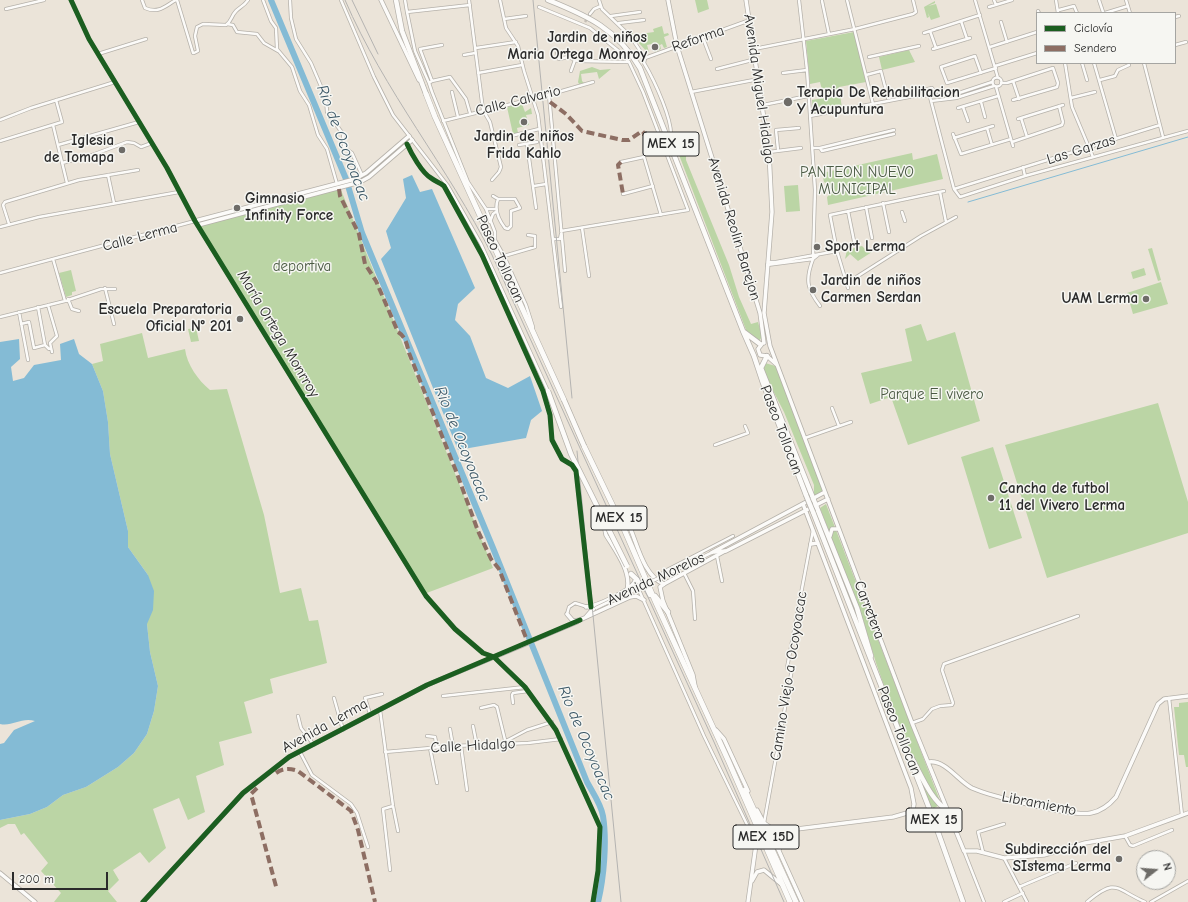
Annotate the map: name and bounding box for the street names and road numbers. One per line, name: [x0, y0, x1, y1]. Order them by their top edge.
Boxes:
street label: Avenida Miguel Hidalgo: [740, 13, 778, 165]
street label: Reforma: [669, 22, 727, 56]
street label: Calle Calvario: [473, 82, 563, 120]
street label: Las Garzas: [1045, 131, 1117, 169]
road number: MEX 15: [643, 132, 699, 156]
street label: Avenida Reolin Barejon: [704, 155, 764, 303]
street label: Paseo Tollocan: [472, 212, 528, 306]
street label: Calle Lerma: [101, 218, 179, 256]
street label: María Ortega Monrroy: [233, 267, 323, 401]
street label: Paseo Tollocan: [756, 383, 806, 477]
road number: MEX 15: [591, 506, 647, 530]
street label: Avenida Morelos: [604, 549, 708, 609]
street label: Carretera: [850, 578, 888, 642]
street label: Camino Viejo a Ocoyoacac: [767, 590, 811, 762]
street label: Paseo Tollocan: [873, 684, 925, 778]
street label: Avenida Lerma: [279, 695, 371, 757]
street label: Calle Hidalgo: [430, 735, 516, 757]
street label: Libramiento: [1000, 788, 1078, 820]
road number: MEX 15: [906, 808, 962, 832]
road number: MEX 15D: [733, 825, 799, 849]

